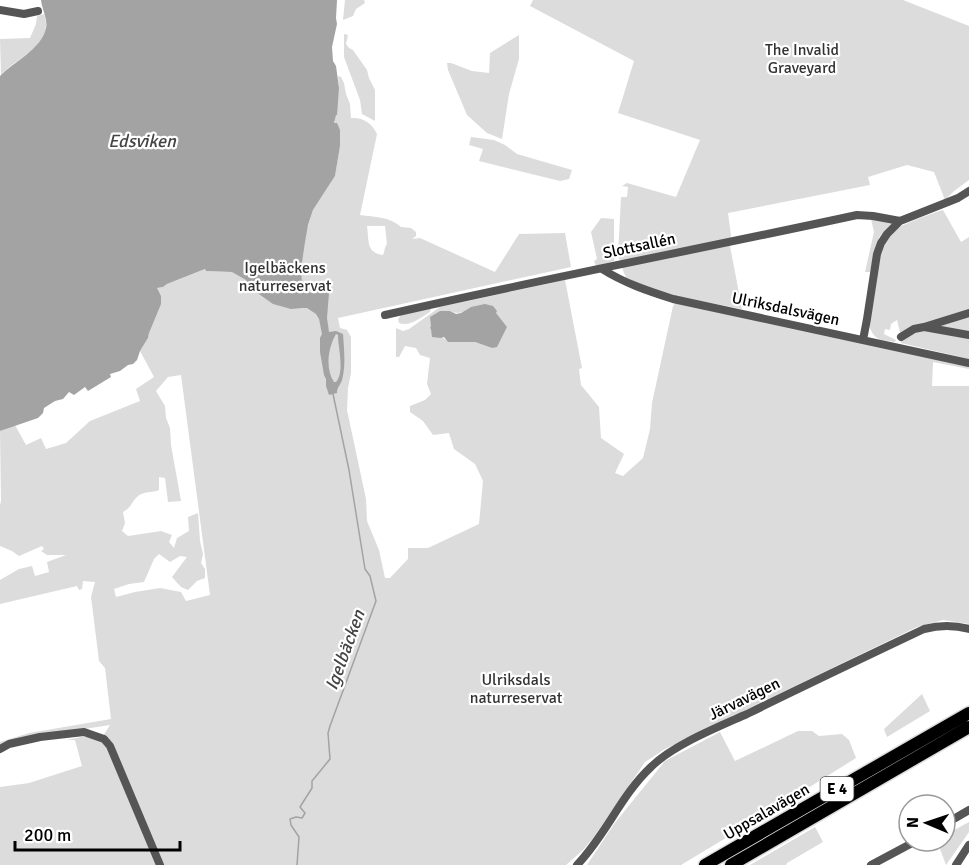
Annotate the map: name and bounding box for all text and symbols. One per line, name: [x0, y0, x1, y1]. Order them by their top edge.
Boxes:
park label: The Invalid Graveyard: [765, 40, 839, 78]
water label: Edsviken: [108, 130, 177, 152]
street label: Slottsallén: [601, 229, 677, 263]
park label: Igelbäckens naturreservat: [239, 258, 332, 296]
street label: Ulriksdalsvägen: [730, 288, 842, 330]
water label: Igelbäcken: [320, 606, 370, 693]
park label: Ulriksdals naturreservat: [470, 670, 563, 708]
street label: Järvavägen: [706, 673, 783, 725]
road number: E 4: [820, 777, 854, 801]
street label: Uppsalavägen: [720, 779, 813, 844]
north arrow: [897, 793, 957, 853]
scale bar: [15, 814, 180, 852]
text: N: [903, 817, 923, 828]
text: 200 m: [24, 824, 71, 846]

